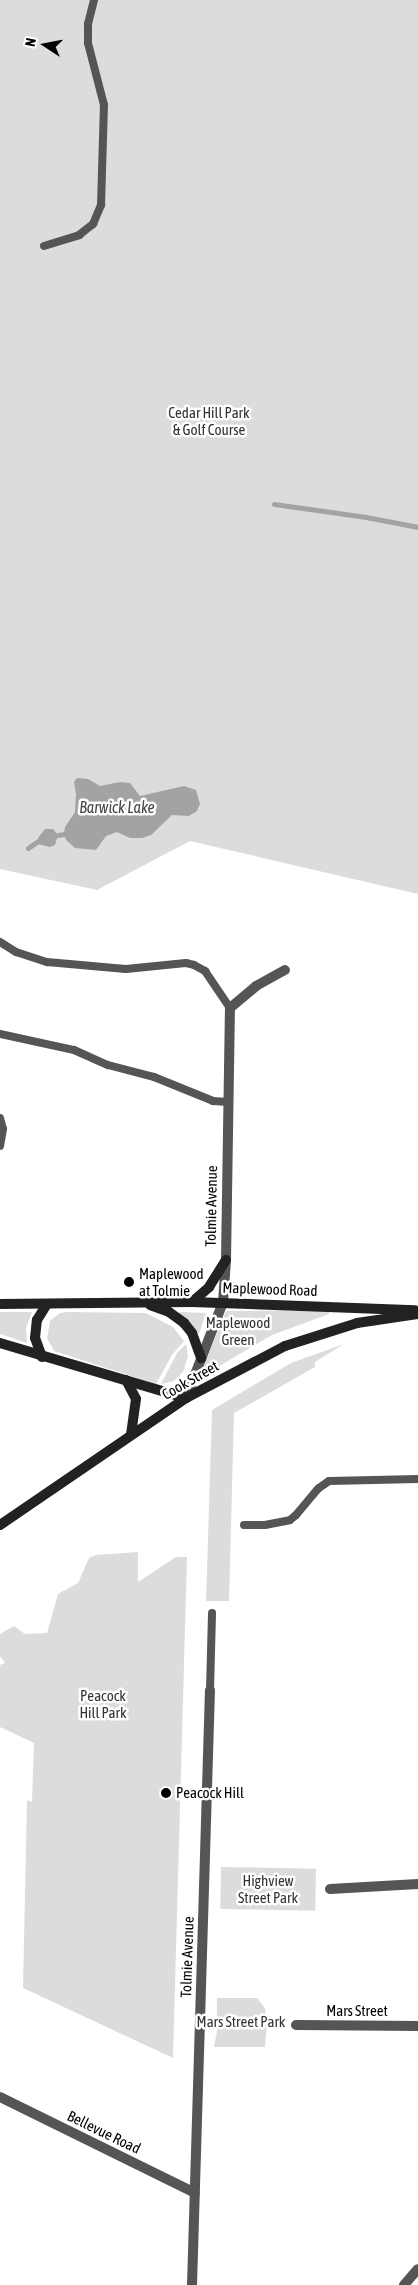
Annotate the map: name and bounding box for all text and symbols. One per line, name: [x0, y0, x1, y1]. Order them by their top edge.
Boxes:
north arrow: [20, 20, 70, 70]
text: N: [22, 37, 39, 48]
park label: Cedar Hill Park & Golf Course: [168, 403, 250, 438]
water label: Barwick Lake: [79, 797, 155, 817]
street label: Tolmie Avenue: [201, 1165, 221, 1247]
place label: Maplewood at Tolmie: [139, 1264, 204, 1299]
marker: Maplewood at Tolmie: [123, 1276, 135, 1288]
street label: Maplewood Road: [222, 1278, 318, 1300]
park label: Maplewood Green: [206, 1313, 270, 1348]
street label: Cook Street: [158, 1357, 222, 1403]
park label: Peacock Hill Park: [79, 1686, 127, 1721]
place label: Peacock Hill: [176, 1784, 244, 1802]
marker: Peacock Hill: [160, 1787, 172, 1799]
park label: Highview Street Park: [238, 1871, 298, 1906]
street label: Tolmie Avenue: [177, 1916, 197, 1998]
street label: Mars Street: [326, 2002, 388, 2020]
park label: Mars Street Park: [197, 2013, 285, 2031]
street label: Bellevue Road: [64, 2107, 144, 2157]

